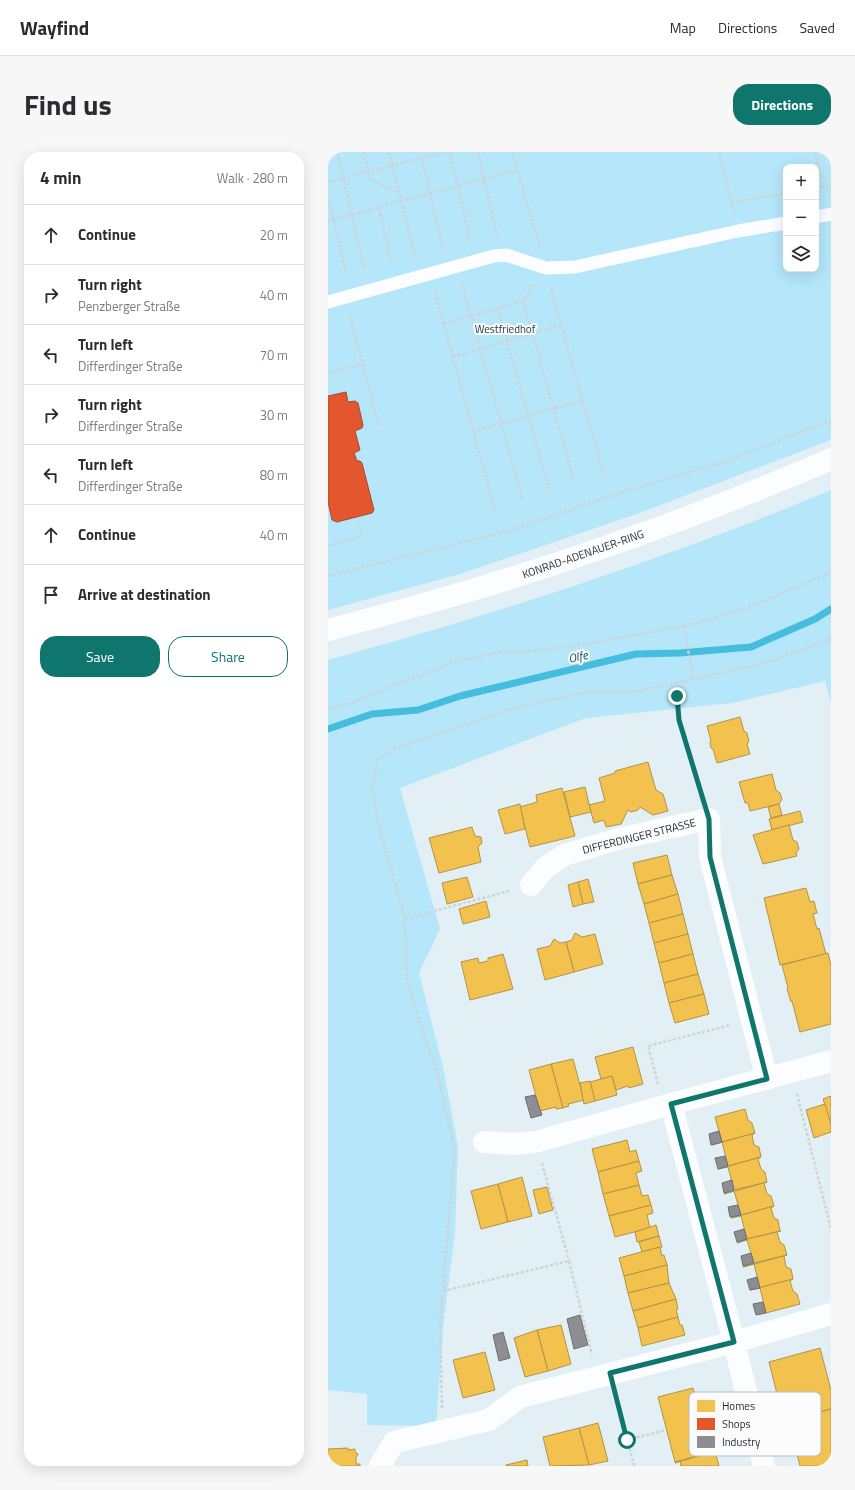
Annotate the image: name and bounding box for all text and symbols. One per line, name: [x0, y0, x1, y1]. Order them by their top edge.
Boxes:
text: Wayfind: [20, 13, 89, 42]
text: Map: [670, 17, 696, 38]
text: Directions: [718, 17, 777, 38]
text: Saved: [799, 17, 835, 38]
text: Find us: [24, 83, 112, 126]
button: Directions: [733, 84, 831, 125]
map controls: [783, 164, 819, 272]
button: +: [783, 164, 819, 200]
text: 4 min: [40, 165, 81, 191]
text: Walk · 280 m: [217, 168, 288, 188]
button: −: [783, 200, 819, 236]
text: Continue: [78, 223, 136, 246]
icon: ahead: [40, 224, 62, 246]
text: 20 m: [260, 225, 288, 245]
button: layers: [783, 236, 819, 272]
text: Turn right: [78, 273, 142, 296]
icon: right: [40, 284, 62, 306]
text: 40 m: [260, 285, 288, 305]
text: Penzberger Straße: [78, 296, 180, 316]
park label: Westfriedhof: [475, 321, 536, 337]
text: Turn left: [78, 333, 133, 356]
icon: left: [40, 344, 62, 366]
text: 70 m: [260, 345, 288, 365]
text: Differdinger Straße: [78, 356, 182, 376]
text: Turn right: [78, 393, 142, 416]
icon: right: [40, 404, 62, 426]
text: 30 m: [260, 405, 288, 425]
text: Differdinger Straße: [78, 416, 182, 436]
text: Turn left: [78, 453, 133, 476]
icon: left: [40, 464, 62, 486]
text: 80 m: [260, 465, 288, 485]
text: Differdinger Straße: [78, 476, 182, 496]
text: Continue: [78, 523, 136, 546]
icon: ahead: [40, 524, 62, 546]
text: 40 m: [260, 525, 288, 545]
street label: KONRAD-ADENAUER-RING: [520, 526, 646, 582]
text: Arrive at destination: [78, 583, 211, 606]
icon: arrive: [40, 584, 62, 606]
button: Save: [40, 636, 160, 677]
button: Share: [168, 636, 288, 677]
water label: Olfe: [566, 645, 591, 668]
route end: [668, 687, 686, 705]
street label: DIFFERDINGER STRASSE: [581, 814, 697, 858]
legend: [689, 1392, 821, 1456]
text: Homes: [722, 1398, 755, 1414]
text: Shops: [722, 1416, 751, 1432]
route start: [618, 1431, 636, 1449]
text: Industry: [722, 1434, 761, 1450]

